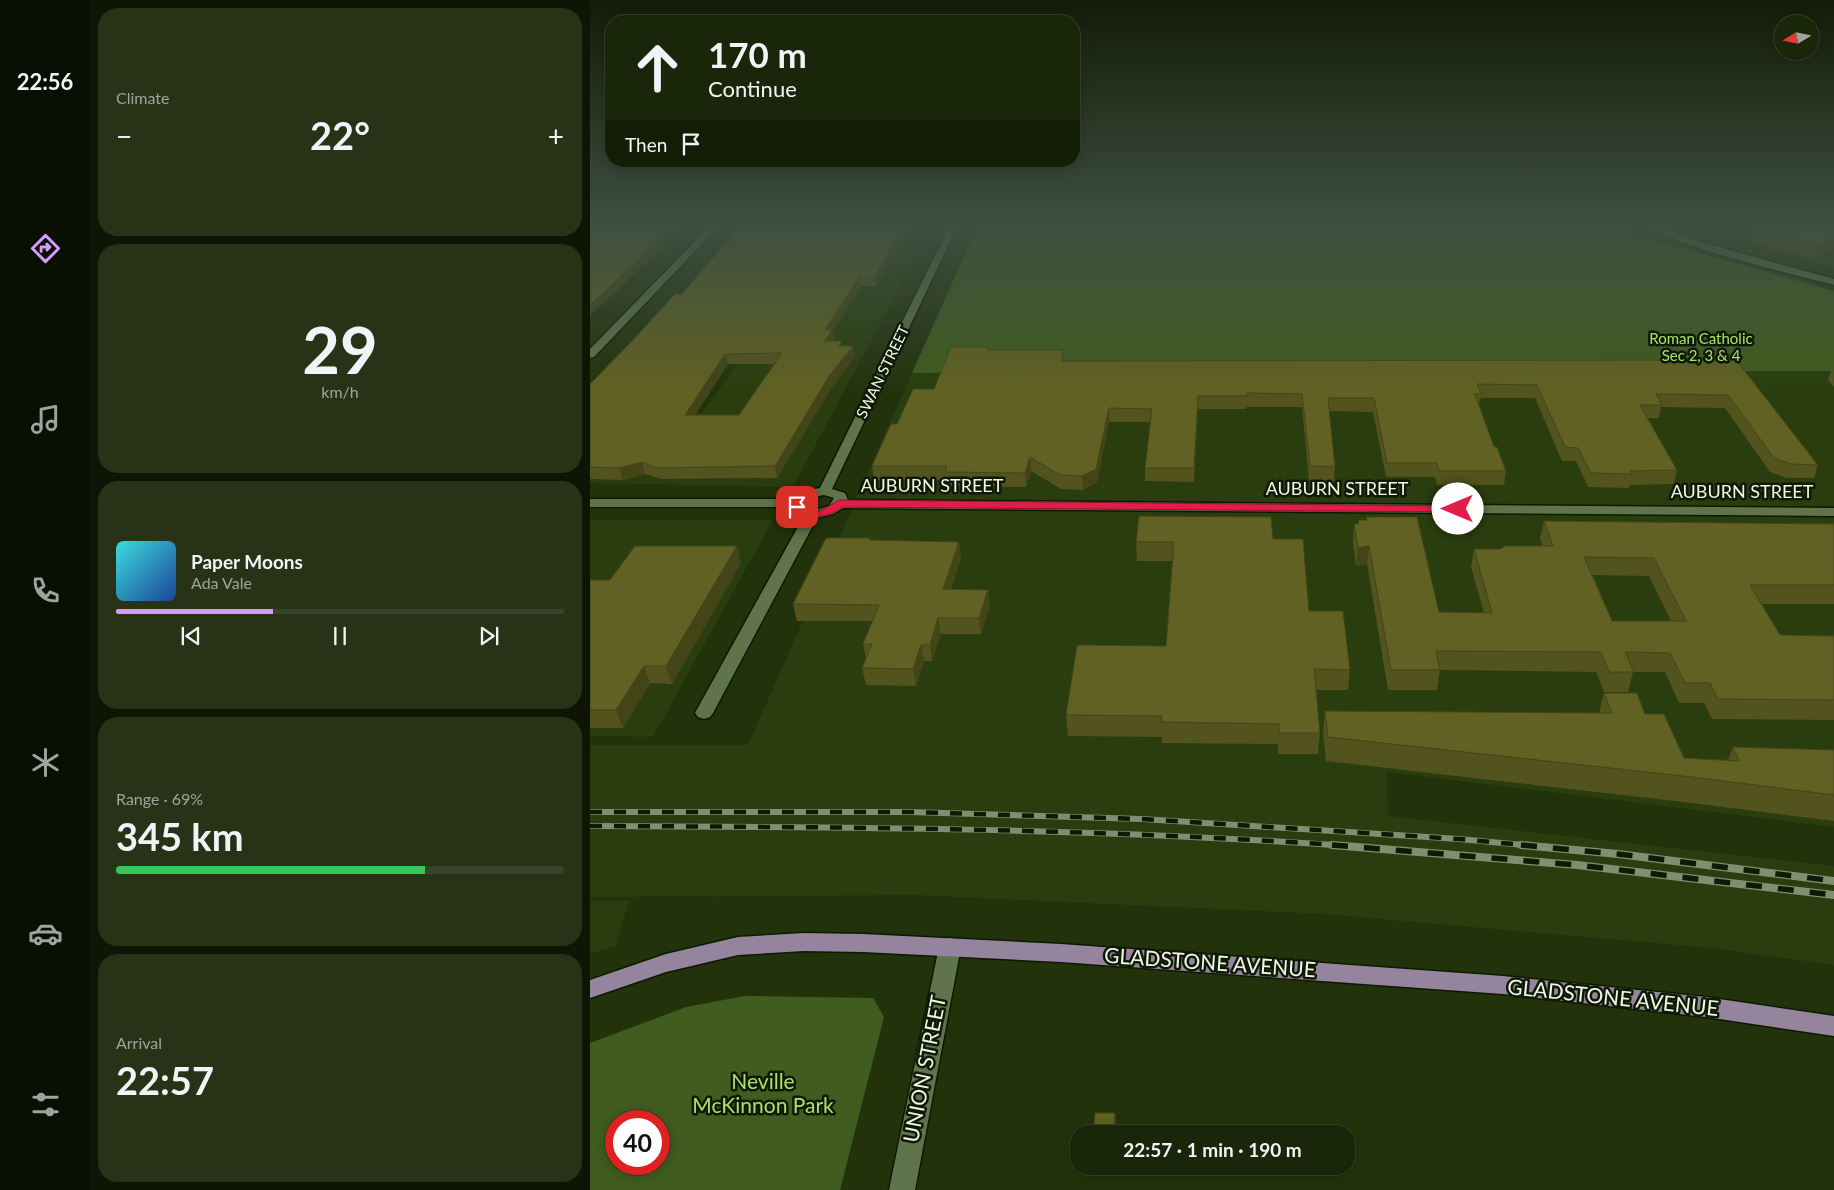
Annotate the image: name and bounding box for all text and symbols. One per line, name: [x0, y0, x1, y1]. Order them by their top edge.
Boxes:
north arrow: [1774, 15, 1819, 60]
map controls: [1774, 15, 1819, 60]
text: 170 m: [708, 33, 807, 75]
icon: ahead: [625, 35, 690, 100]
text: 22:56: [17, 68, 73, 95]
text: Continue: [708, 75, 797, 102]
text: Climate: [116, 88, 169, 107]
text: 22°: [310, 112, 370, 158]
text: −: [116, 119, 132, 153]
text: +: [548, 119, 564, 153]
icon: arrive: [677, 130, 705, 158]
text: Then: [625, 133, 667, 156]
icon: directions: [28, 231, 63, 266]
text: 29: [302, 310, 378, 388]
street label: SWAN STREET: [852, 322, 912, 421]
park label: Roman Catholic Sec 2, 3 & 4: [1649, 329, 1753, 364]
text: km/h: [321, 382, 359, 401]
icon: music: [28, 402, 63, 437]
street label: AUBURN STREET: [861, 474, 1004, 496]
street label: AUBURN STREET: [1266, 477, 1409, 499]
street label: AUBURN STREET: [1671, 480, 1814, 502]
position arrow: [1431, 482, 1483, 534]
pin: [776, 486, 818, 528]
icon: arrive: [783, 493, 811, 521]
text: Paper Moons: [191, 550, 303, 573]
icon: phone: [28, 573, 63, 608]
text: Ada Vale: [191, 573, 252, 592]
icon: previous: [177, 622, 205, 650]
icon: pause: [326, 622, 354, 650]
icon: next: [475, 622, 503, 650]
icon: climate: [28, 745, 63, 780]
text: Range · 69%: [116, 789, 203, 808]
text: 345 km: [116, 813, 244, 859]
icon: car: [28, 916, 63, 951]
street label: GLADSTONE AVENUE: [1103, 942, 1317, 981]
street label: GLADSTONE AVENUE: [1506, 973, 1720, 1020]
street label: UNION STREET: [897, 993, 950, 1144]
text: Arrival: [116, 1033, 162, 1052]
text: 22:57: [116, 1057, 214, 1103]
park label: Neville McKinnon Park: [692, 1068, 834, 1117]
icon: filters: [28, 1087, 63, 1122]
speed limit sign: 40: [605, 1110, 670, 1175]
text: 22:57 · 1 min · 190 m: [1123, 1138, 1302, 1161]

